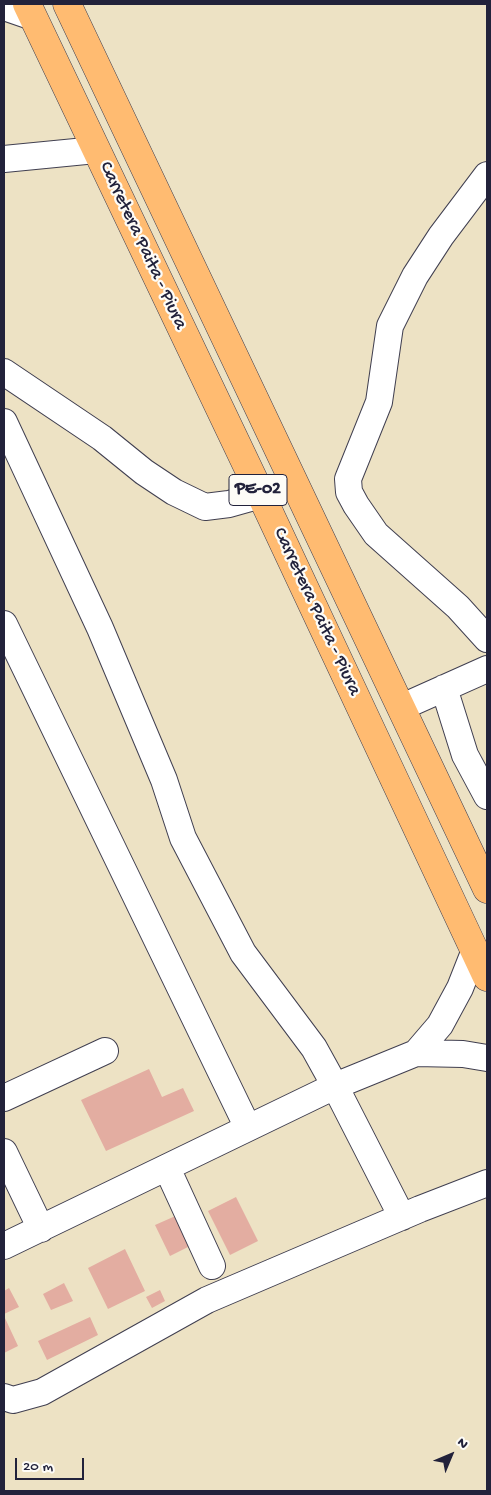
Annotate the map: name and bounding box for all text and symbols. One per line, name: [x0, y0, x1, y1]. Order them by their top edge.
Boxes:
street label: Carretera Paita - Piura: [93, 158, 191, 334]
road number: PE-02: [229, 474, 287, 506]
street label: Carretera Paita - Piura: [267, 524, 365, 700]
north arrow: [426, 1430, 476, 1480]
text: N: [453, 1435, 471, 1453]
scale bar: [18, 1448, 86, 1480]
text: 20 m: [23, 1458, 53, 1476]

